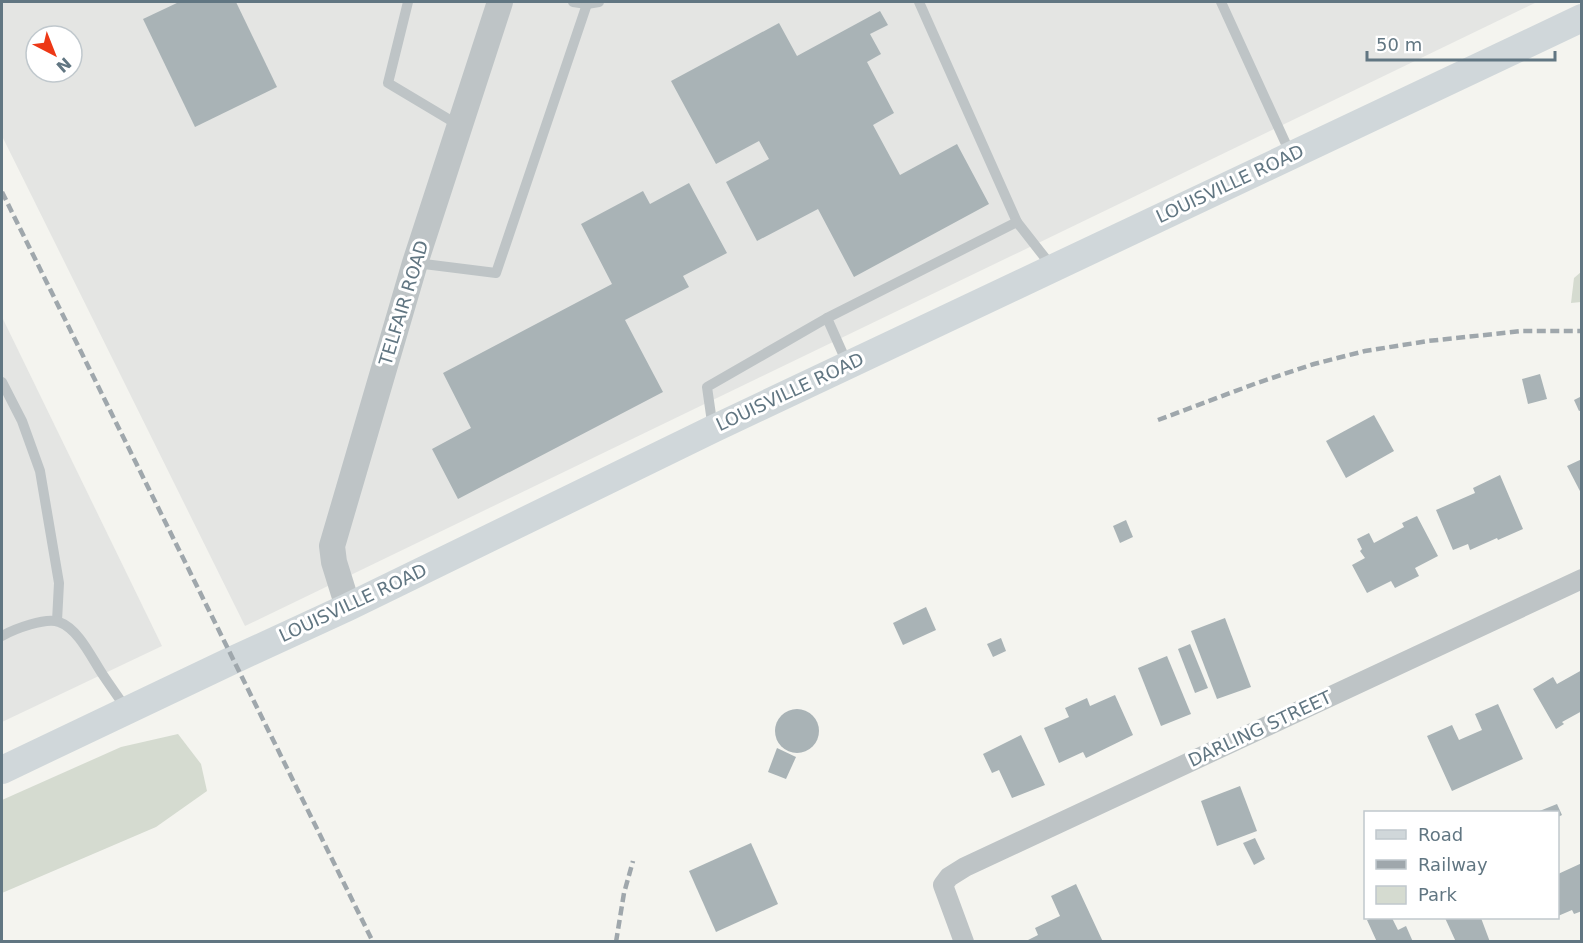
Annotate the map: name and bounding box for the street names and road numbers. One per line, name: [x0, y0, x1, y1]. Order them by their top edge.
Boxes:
street label: LOUISVILLE ROAD: [1152, 140, 1307, 227]
street label: TELFAIR ROAD: [374, 238, 432, 369]
street label: LOUISVILLE ROAD: [712, 348, 867, 435]
street label: LOUISVILLE ROAD: [275, 559, 430, 646]
street label: DARLING STREET: [1185, 686, 1336, 771]

